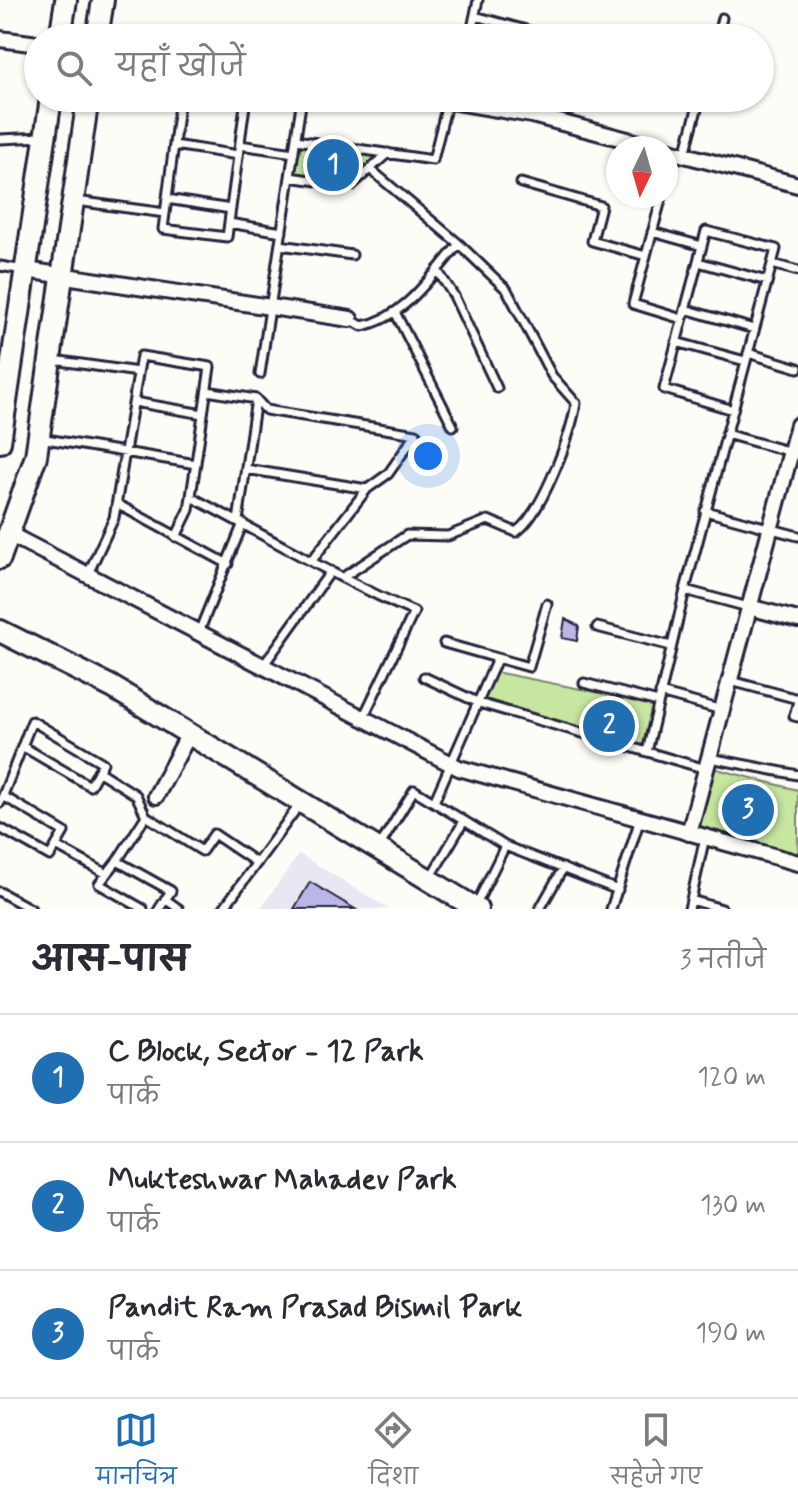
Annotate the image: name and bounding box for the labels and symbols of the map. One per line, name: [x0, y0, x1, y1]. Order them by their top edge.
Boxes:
pin: 1: [307, 135, 359, 195]
north arrow: [606, 136, 678, 208]
your location: [408, 436, 448, 476]
pin: 2: [583, 696, 635, 756]
pin: 3: [722, 780, 774, 840]

